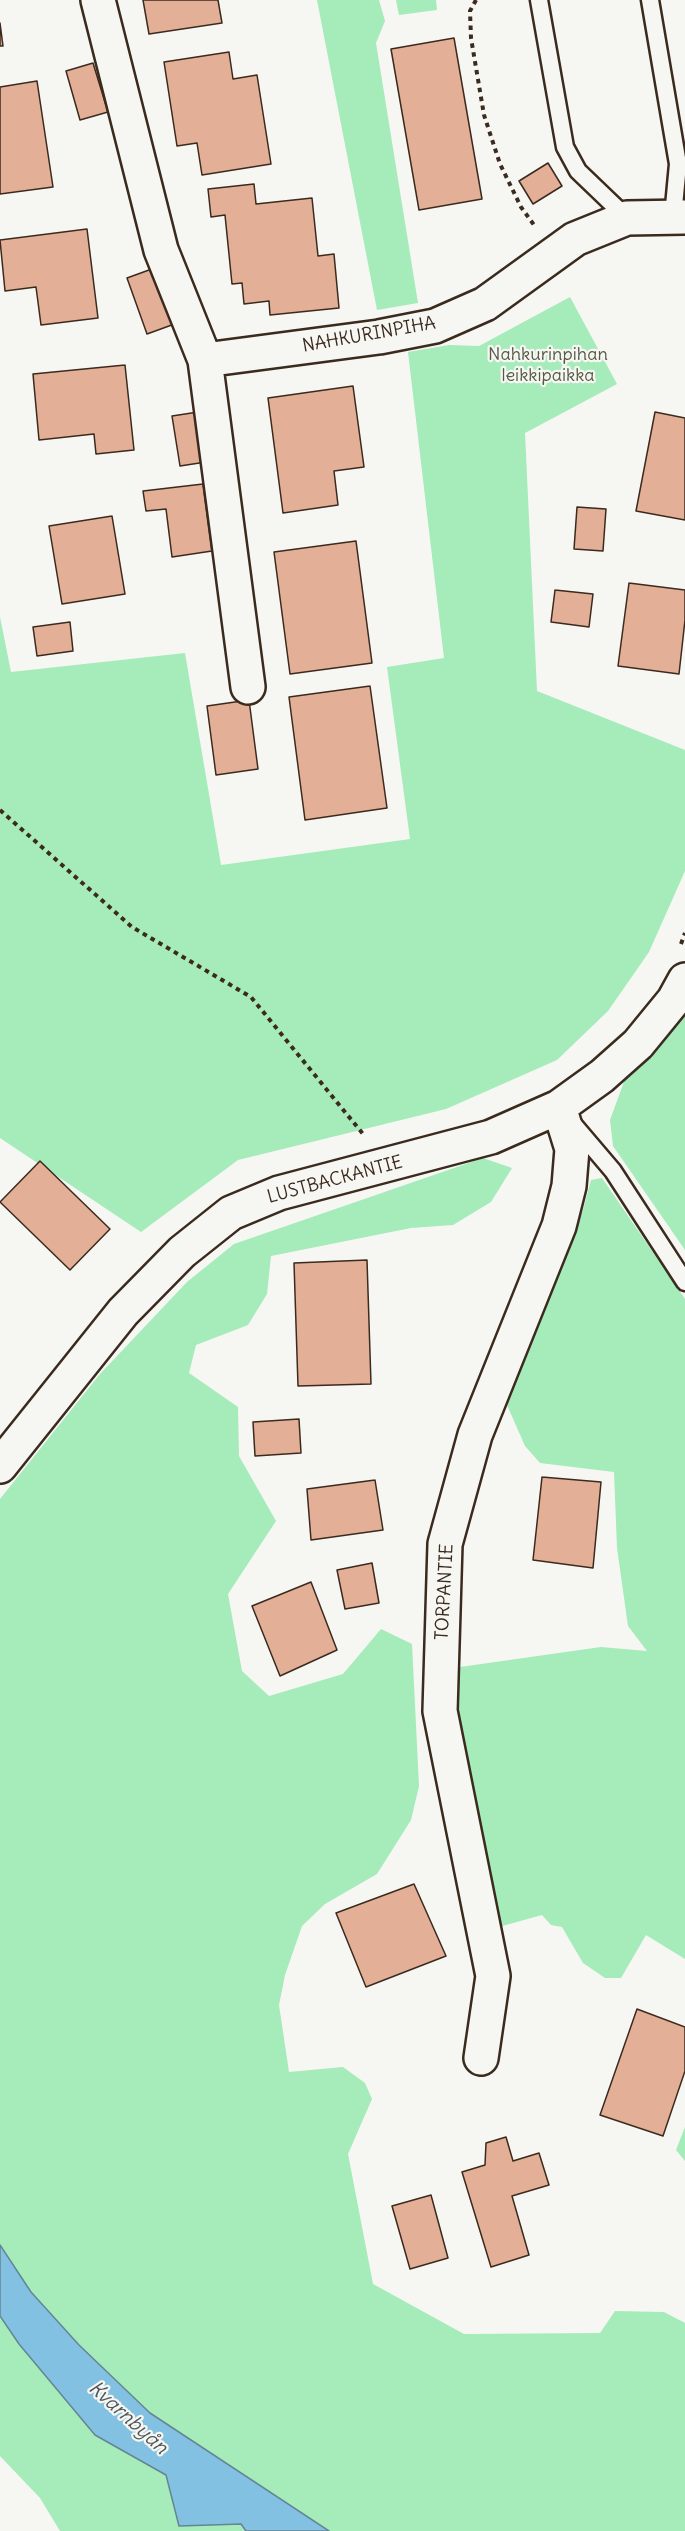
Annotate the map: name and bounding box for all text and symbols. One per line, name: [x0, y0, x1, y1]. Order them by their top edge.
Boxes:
street label: NAHKURINPIHA: [301, 313, 437, 357]
park label: Nahkurinpihan leikkipaikka: [488, 344, 608, 386]
street label: LUSTBACKANTIE: [265, 1152, 405, 1208]
street label: TORPANTIE: [432, 1543, 458, 1641]
water label: Kvarnbyån: [84, 2376, 172, 2460]

